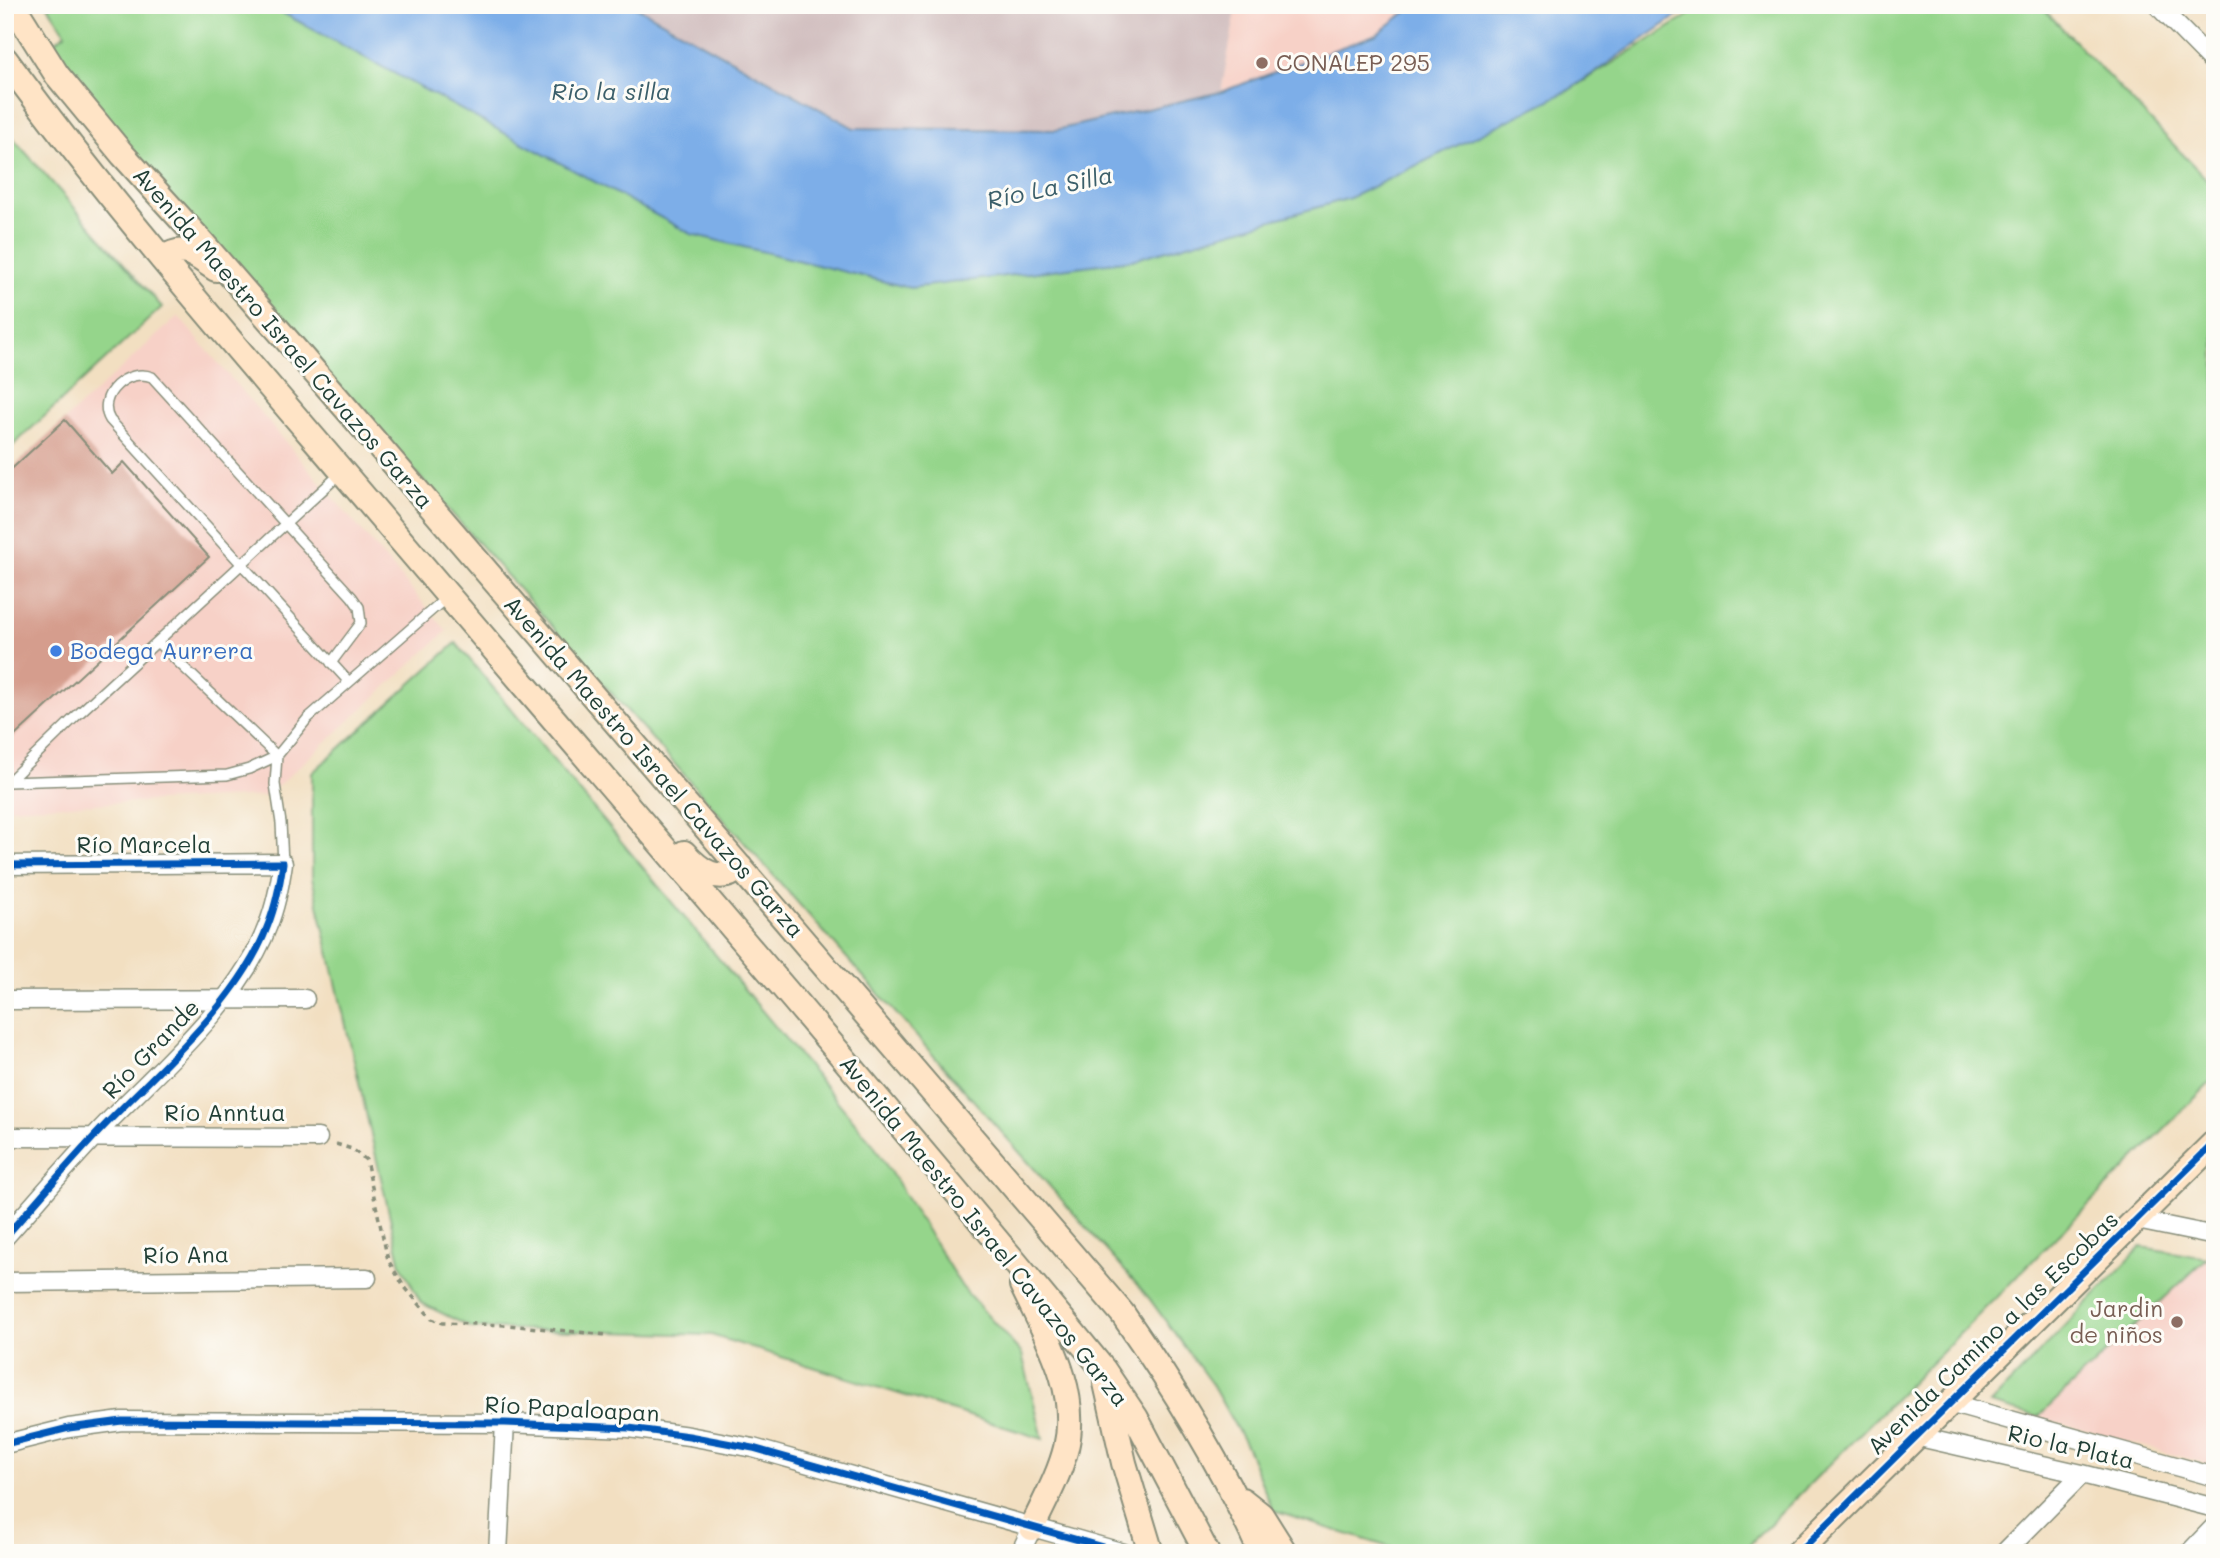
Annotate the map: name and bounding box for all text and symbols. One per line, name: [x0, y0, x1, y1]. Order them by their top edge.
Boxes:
place label: CONALEP 295: [1276, 47, 1430, 77]
marker: CONALEP 295: [1254, 55, 1270, 71]
water label: Rio la silla: [551, 75, 671, 106]
water label: Río La Silla: [984, 158, 1115, 215]
street label: Avenida Maestro Israel Cavazos Garza: [127, 160, 441, 515]
street label: Avenida Maestro Israel Cavazos Garza: [498, 589, 812, 944]
place label: Bodega Aurrera: [70, 635, 253, 665]
marker: Bodega Aurrera: [48, 643, 64, 659]
street label: Río Marcela: [76, 829, 212, 859]
street label: Río Grande: [95, 992, 205, 1105]
street label: Avenida Maestro Israel Cavazos Garza: [834, 1049, 1136, 1412]
street label: Río Anntua: [164, 1097, 286, 1127]
street label: Avenida Camino a las Escobas: [1860, 1204, 2124, 1460]
street label: Río Ana: [143, 1238, 229, 1270]
place label: Jardin de niños: [2069, 1293, 2163, 1349]
marker: Jardin de niños: [2169, 1314, 2185, 1330]
street label: Río Papaloapan: [484, 1388, 660, 1428]
street label: Rio la Plata: [2005, 1417, 2137, 1475]

